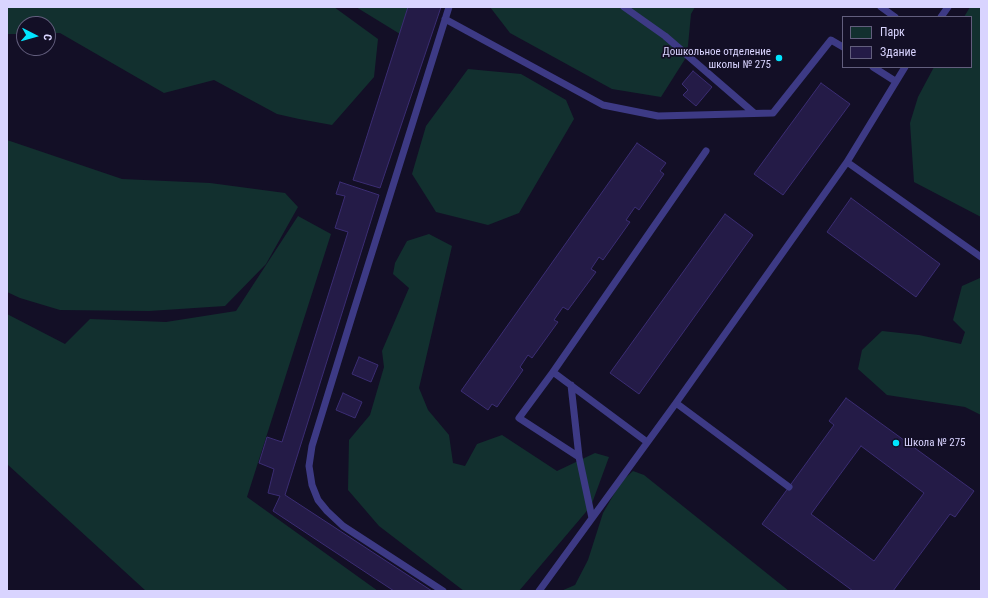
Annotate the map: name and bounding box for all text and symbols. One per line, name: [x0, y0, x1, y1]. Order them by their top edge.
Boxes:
north arrow: [16, 16, 56, 56]
legend: [842, 16, 972, 68]
text: Парк: [880, 25, 905, 39]
text: С: [41, 33, 54, 41]
place label: Дошкольное отделение школы № 275: [662, 45, 771, 71]
text: Здание: [880, 45, 916, 59]
marker: Дошкольное отделение школы № 275: [774, 53, 784, 63]
place label: Школа № 275: [904, 436, 966, 450]
marker: Школа № 275: [891, 438, 901, 448]

